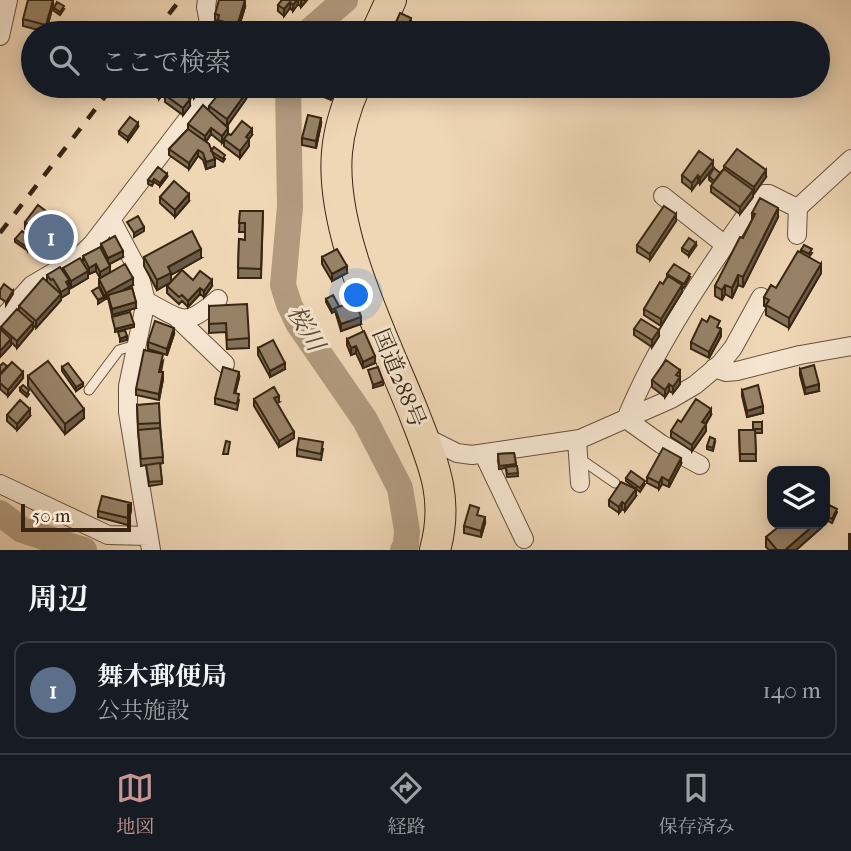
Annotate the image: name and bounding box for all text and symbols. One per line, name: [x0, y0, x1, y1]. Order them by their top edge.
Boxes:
search box: [21, 21, 830, 98]
icon: search: [45, 41, 83, 79]
text: ここで検索: [101, 47, 231, 78]
pin: 1: [28, 211, 74, 263]
your location: [339, 278, 373, 312]
water label: 桜川: [282, 300, 332, 358]
street label: 国道288号: [367, 325, 431, 431]
map controls: [767, 466, 830, 529]
button: layers: [767, 466, 830, 529]
scale bar: [21, 501, 131, 533]
text: 50 m: [32, 505, 71, 527]
text: 周辺: [28, 582, 88, 617]
text: 舞木郵便局: [97, 661, 227, 692]
text: 1: [49, 677, 57, 704]
text: 140 m: [762, 677, 821, 704]
text: 公共施設: [97, 697, 189, 724]
tab: 地図: [116, 769, 155, 838]
tab: 経路: [387, 769, 426, 838]
tab: 保存済み: [658, 769, 735, 838]

